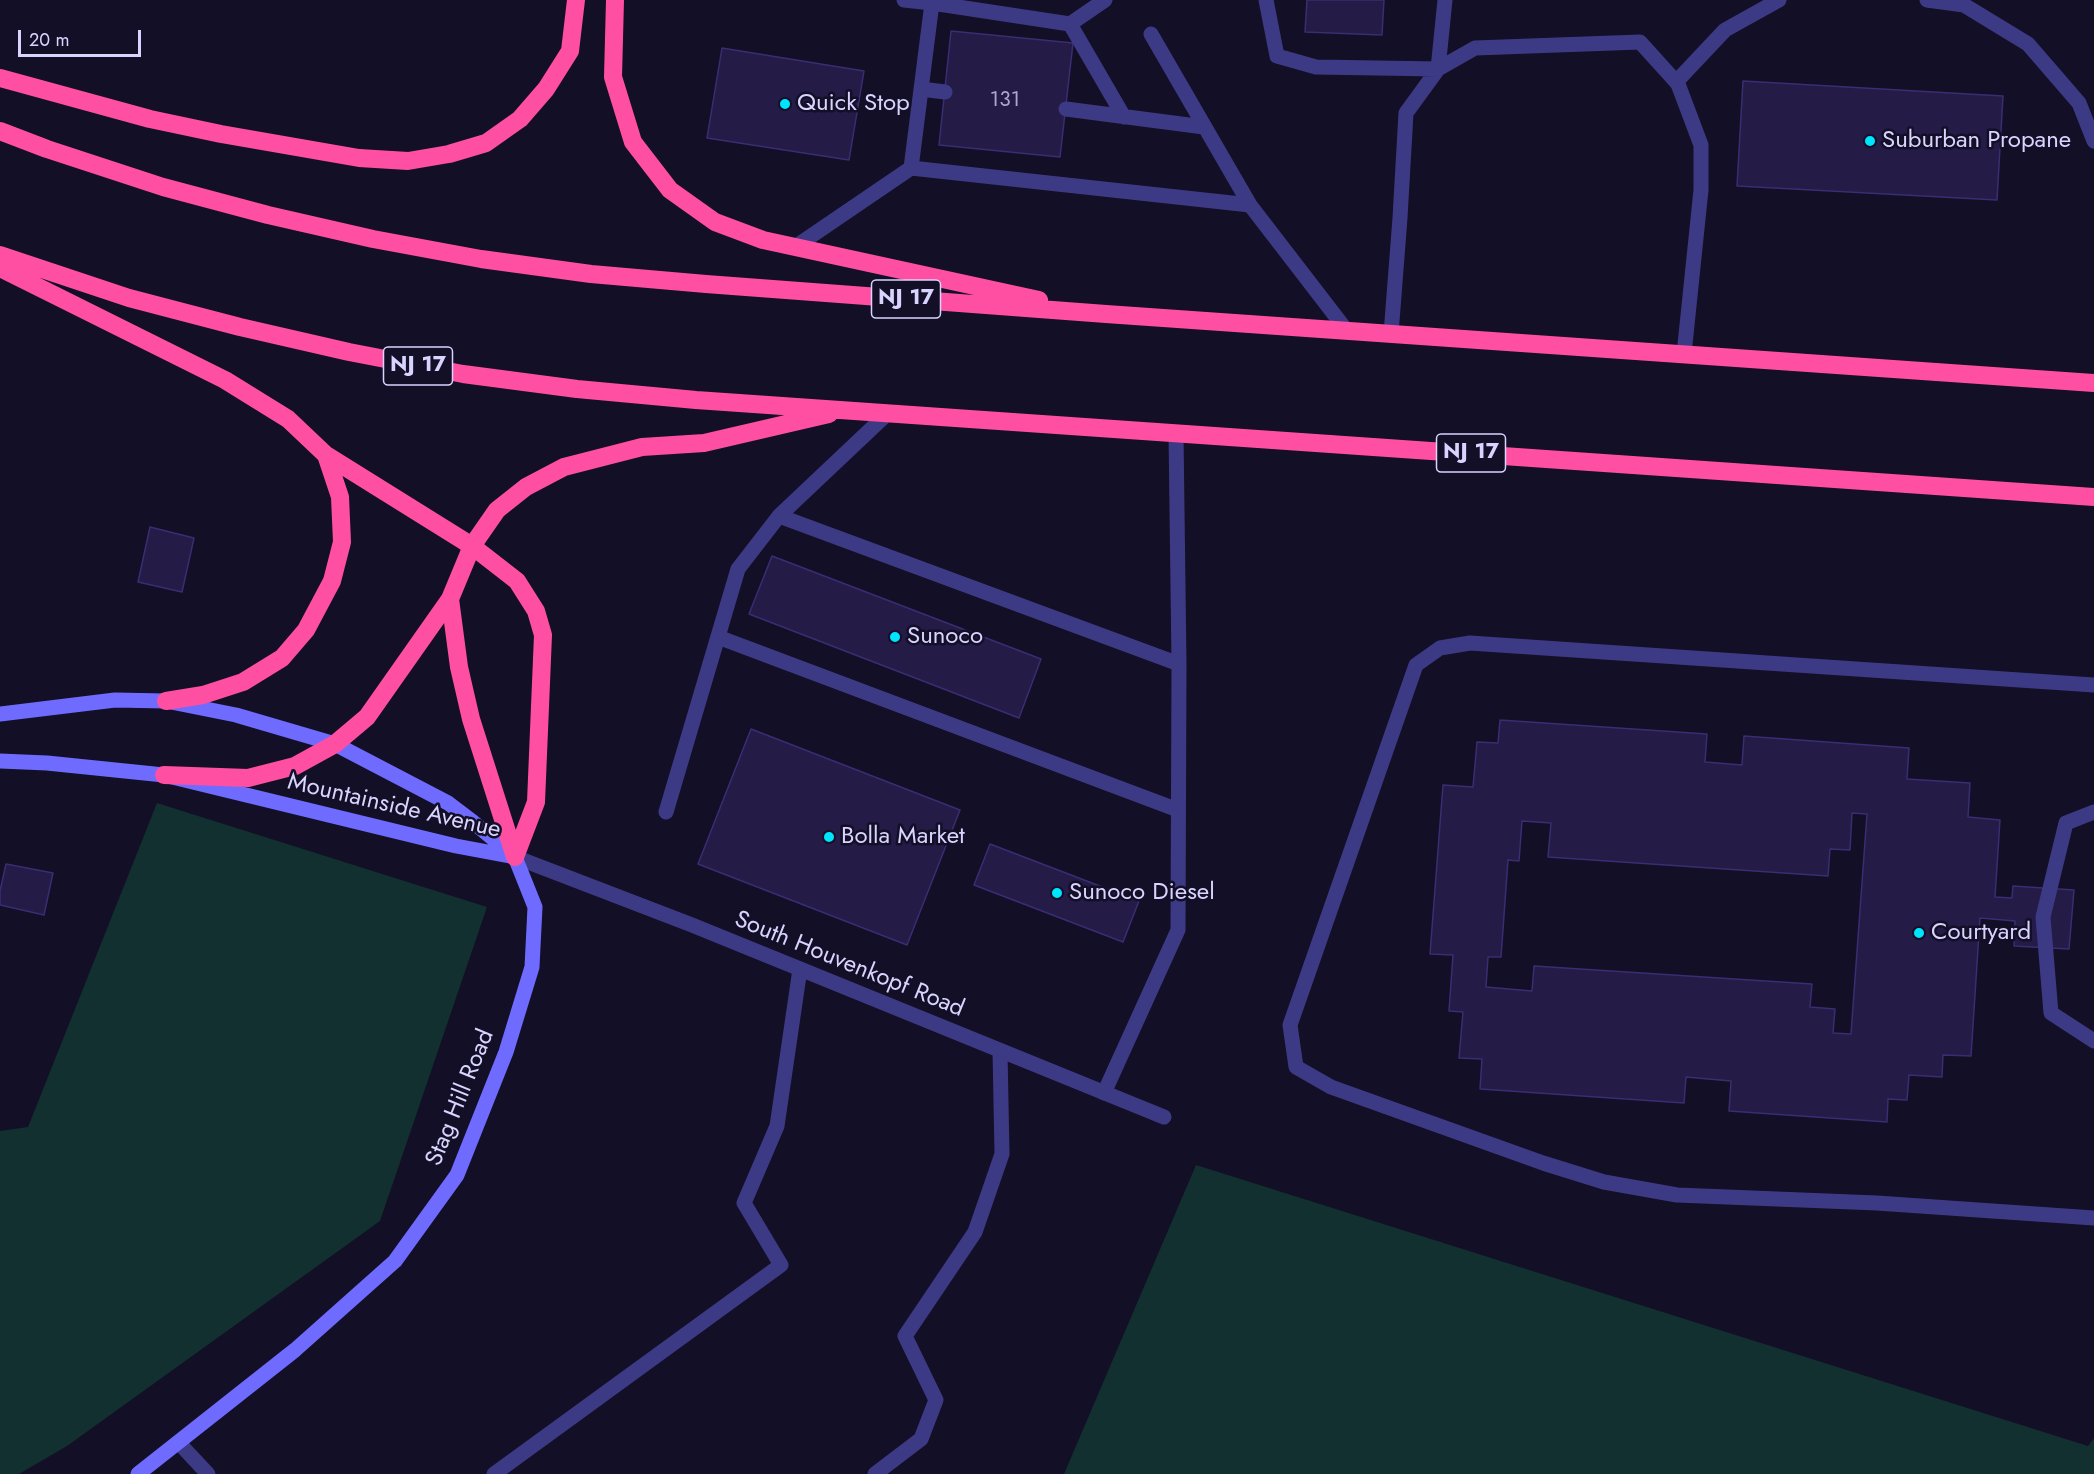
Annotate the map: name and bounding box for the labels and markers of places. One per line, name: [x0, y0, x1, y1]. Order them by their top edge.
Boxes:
place label: Quick Stop: [797, 90, 910, 118]
marker: Quick Stop: [778, 97, 792, 111]
place label: Suburban Propane: [1882, 127, 2071, 155]
marker: Suburban Propane: [1863, 134, 1877, 148]
place label: Sunoco: [907, 623, 983, 651]
marker: Sunoco: [888, 630, 902, 644]
place label: Bolla Market: [841, 823, 965, 851]
marker: Bolla Market: [822, 830, 836, 844]
place label: Sunoco Diesel: [1069, 879, 1215, 907]
marker: Sunoco Diesel: [1050, 886, 1064, 900]
place label: Courtyard: [1931, 919, 2031, 947]
marker: Courtyard: [1912, 926, 1926, 940]

